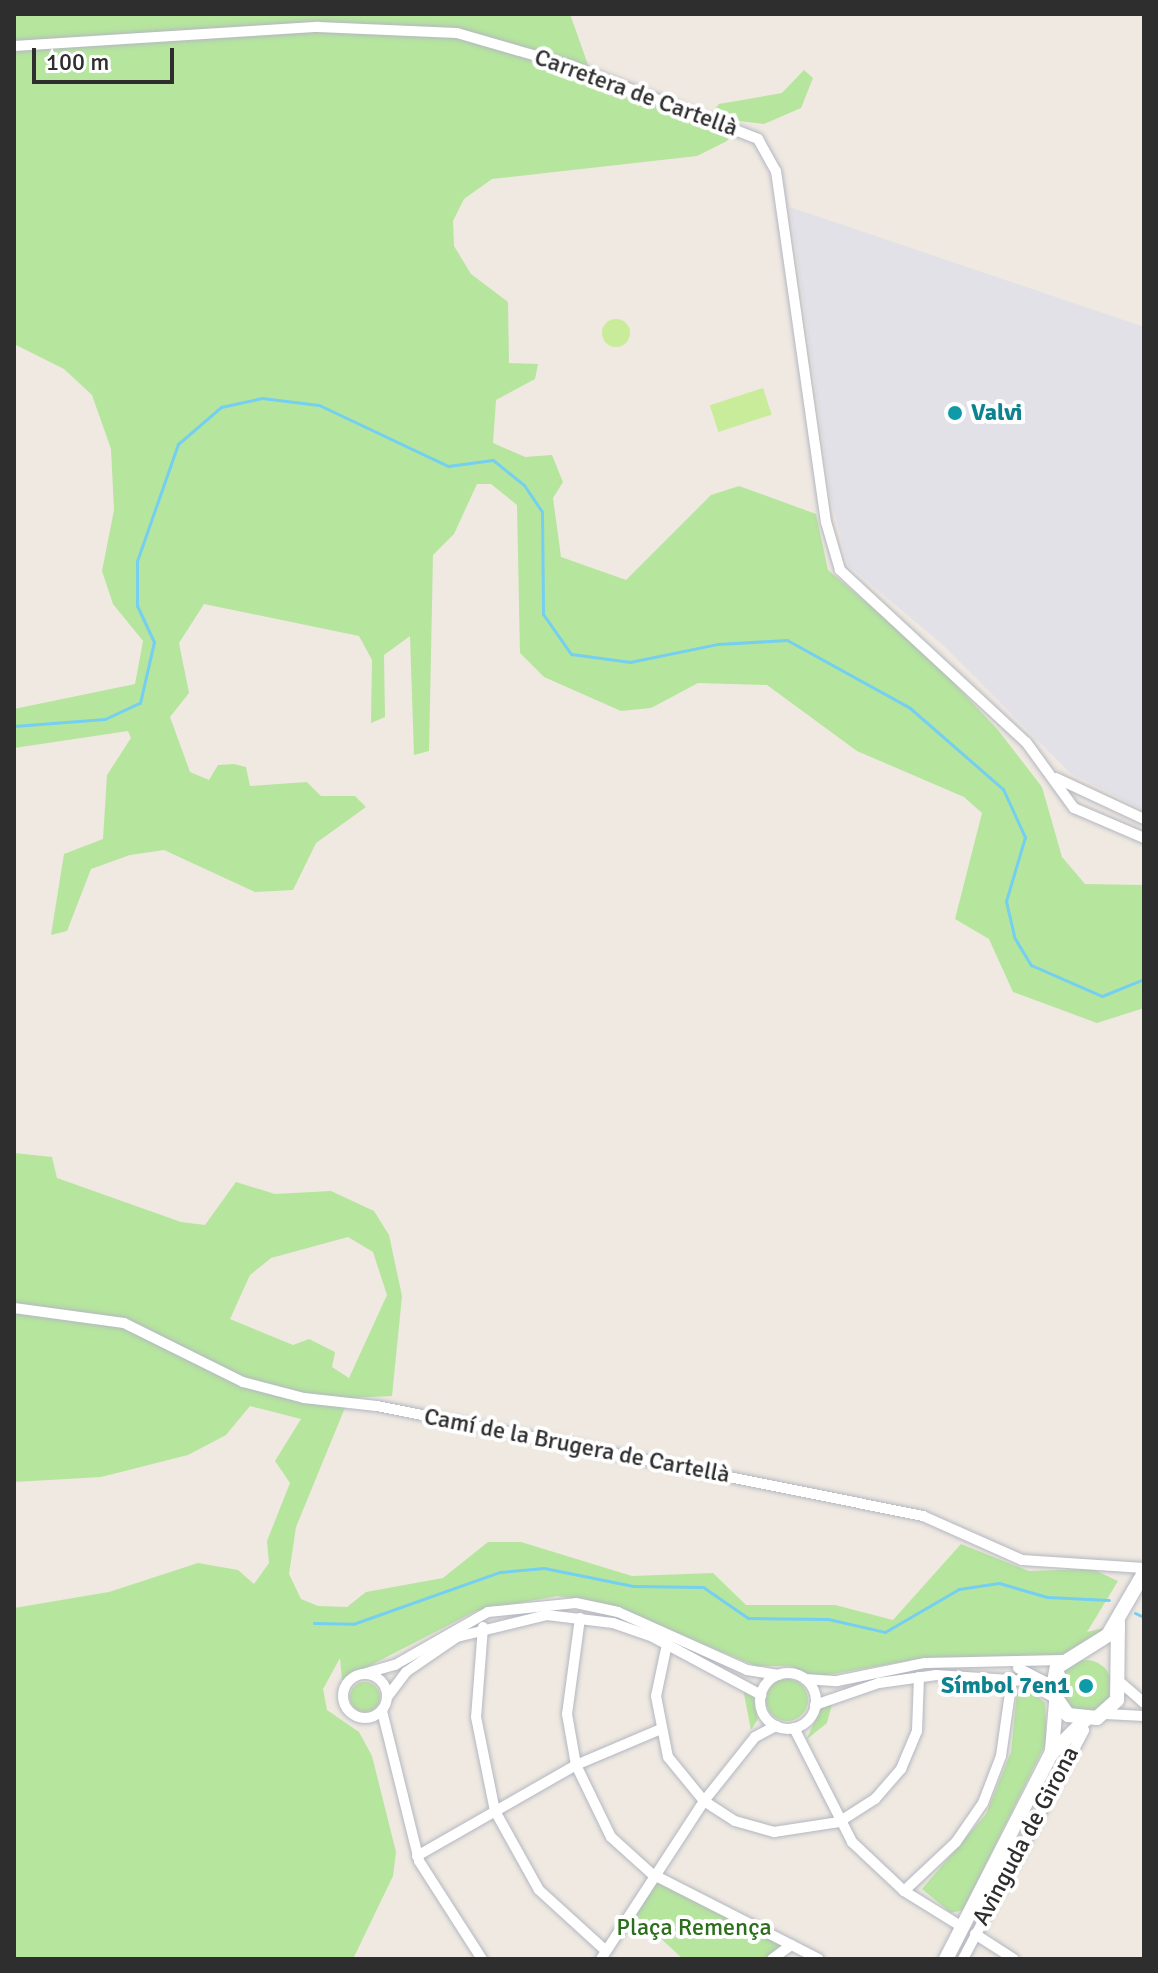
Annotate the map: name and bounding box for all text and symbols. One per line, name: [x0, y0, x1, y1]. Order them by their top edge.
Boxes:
scale bar: [36, 32, 178, 82]
street label: Carretera de Cartellà: [530, 43, 742, 143]
text: 100 m: [46, 47, 109, 77]
place label: Valvi: [971, 399, 1022, 427]
marker: Valvi: [946, 404, 964, 422]
street label: Camí de la Brugera de Cartellà: [422, 1402, 732, 1490]
place label: Símbol 7en1: [941, 1672, 1070, 1700]
marker: Símbol 7en1: [1077, 1677, 1095, 1695]
street label: Avinguda de Girona: [967, 1742, 1085, 1930]
park label: Plaça Remença: [616, 1914, 772, 1942]

